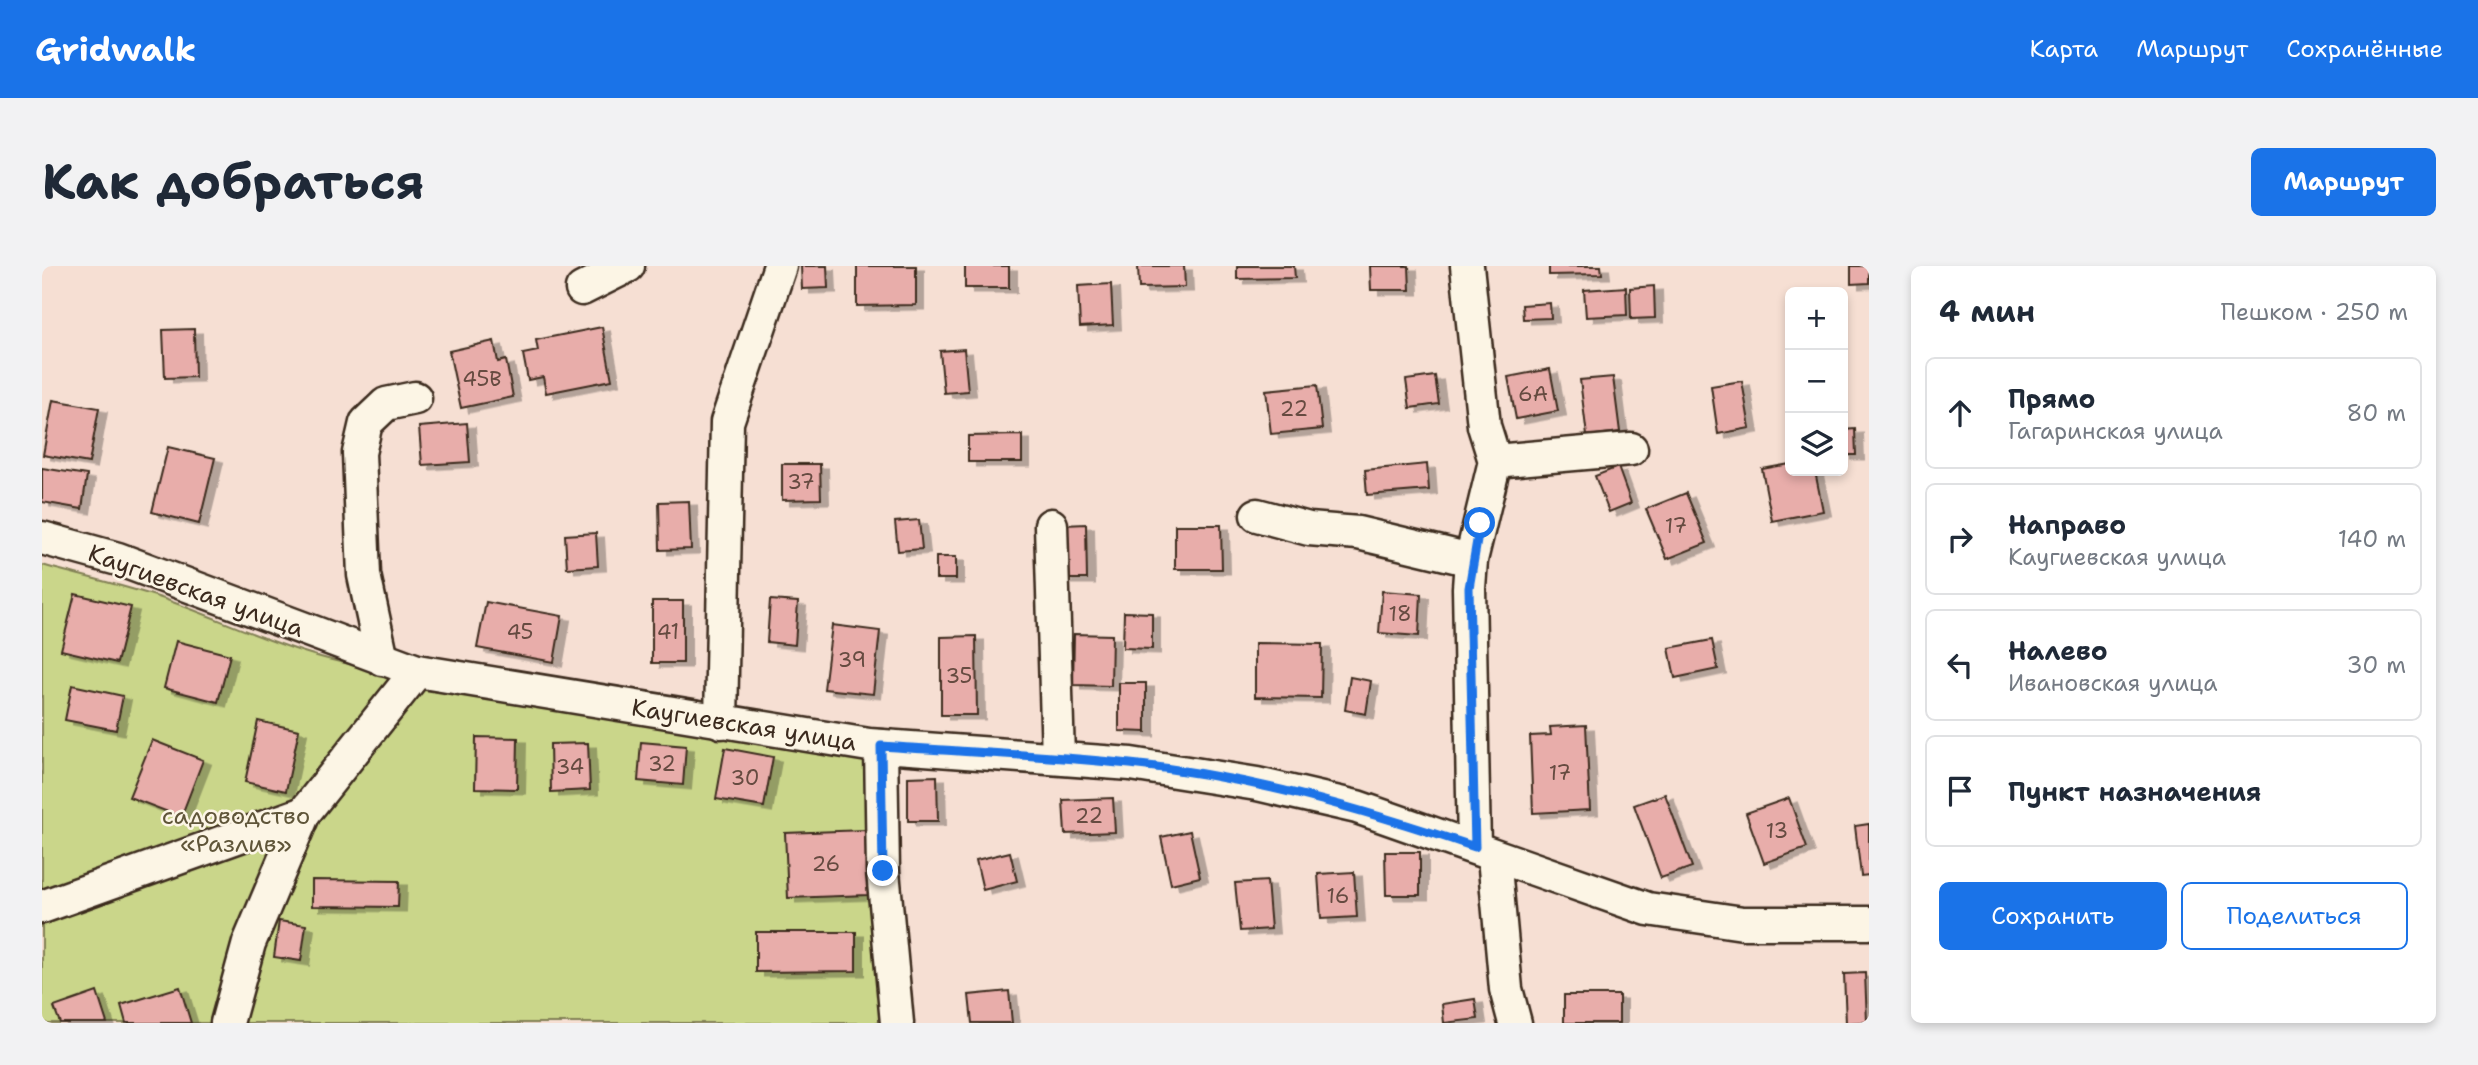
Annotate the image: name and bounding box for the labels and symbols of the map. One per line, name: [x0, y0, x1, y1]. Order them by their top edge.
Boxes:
house number: 45В: [462, 365, 502, 393]
house number: 6А: [1518, 380, 1548, 408]
house number: 22: [1280, 395, 1308, 423]
house number: 37: [787, 468, 815, 496]
route start: [1464, 507, 1495, 538]
house number: 17: [1665, 512, 1687, 540]
street label: Каугиевская улица: [84, 537, 308, 645]
house number: 18: [1388, 600, 1412, 628]
house number: 45: [507, 618, 533, 646]
house number: 41: [657, 618, 679, 646]
house number: 39: [838, 646, 866, 674]
house number: 35: [946, 662, 972, 690]
street label: Каугиевская улица: [629, 691, 859, 759]
house number: 32: [648, 750, 676, 778]
house number: 34: [556, 753, 584, 781]
house number: 17: [1549, 759, 1571, 787]
house number: 30: [730, 764, 760, 792]
park label: садоводство «Разлив»: [162, 800, 310, 860]
house number: 22: [1075, 802, 1103, 830]
house number: 13: [1766, 817, 1788, 845]
house number: 26: [812, 850, 840, 878]
route end: [867, 855, 898, 886]
house number: 16: [1327, 882, 1349, 910]

